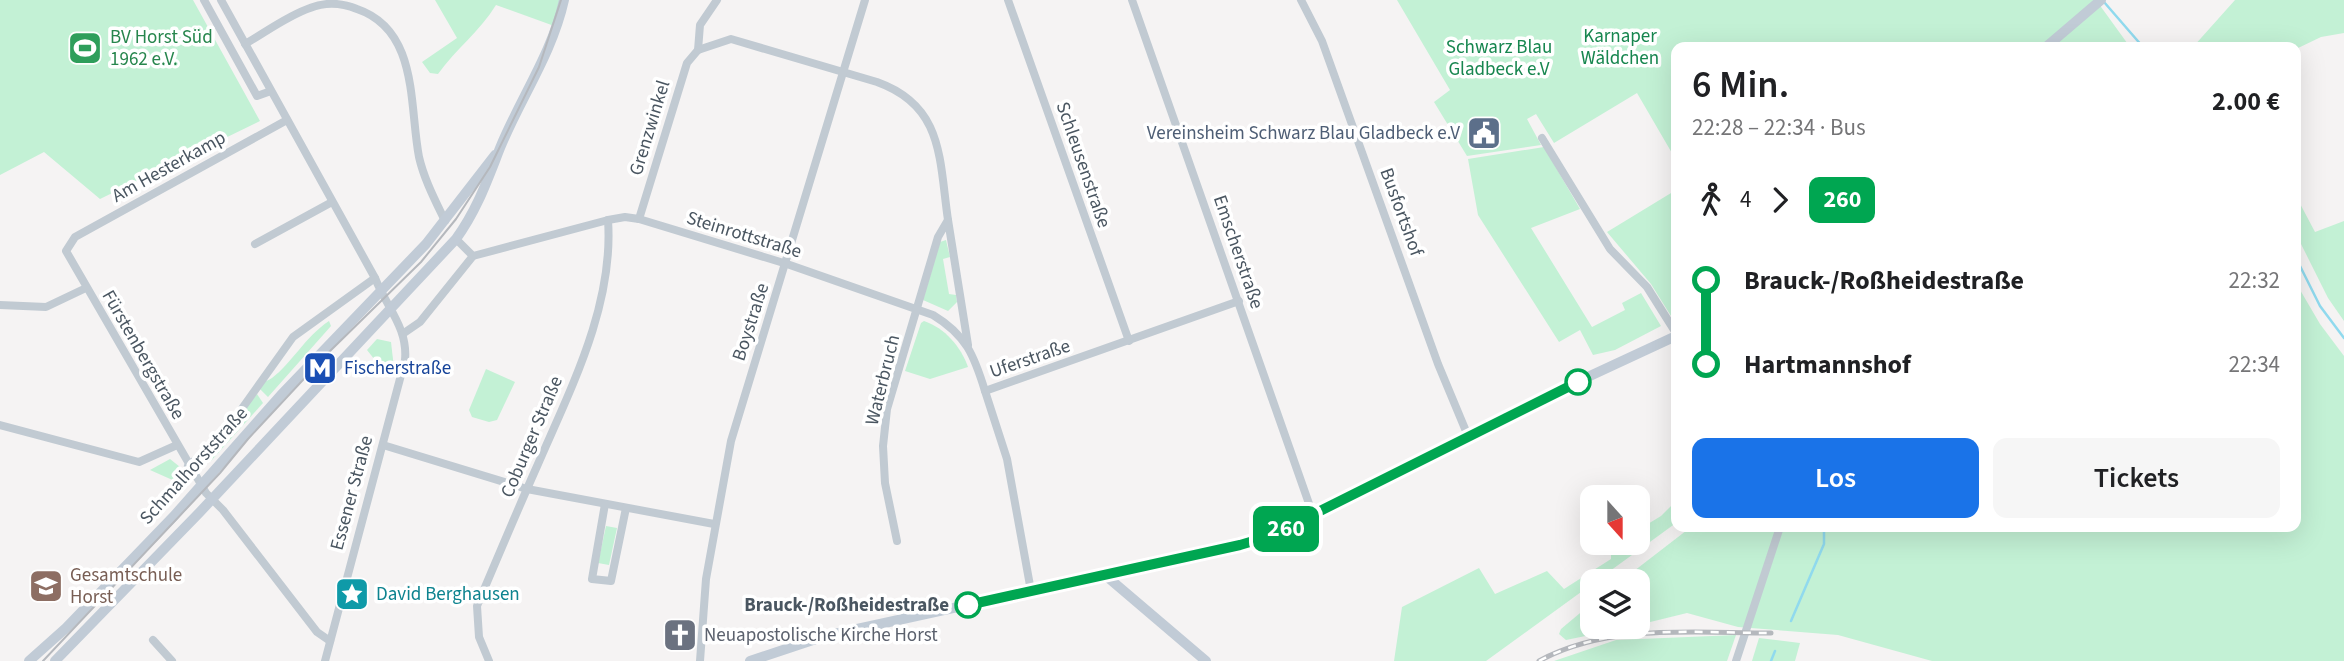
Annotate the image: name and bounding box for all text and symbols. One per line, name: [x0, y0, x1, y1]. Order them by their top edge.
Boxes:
park label: Karnaper Wäldchen: [1581, 23, 1659, 72]
place label: BV Horst Süd 1962 e.V.: [110, 24, 213, 73]
sports icon: BV Horst Süd 1962 e.V.: [66, 29, 104, 67]
park label: Schwarz Blau Gladbeck e.V: [1446, 34, 1552, 83]
text: 6 Min.: [1692, 58, 1789, 112]
street label: Grenzwinkel: [623, 77, 677, 179]
text: 2.00 €: [2212, 83, 2280, 120]
street label: Schleusenstraße: [1049, 98, 1117, 232]
text: 22:28 – 22:34 · Bus: [1692, 111, 1866, 144]
public building icon: Vereinsheim Schwarz Blau Gladbeck e.V: [1465, 114, 1503, 152]
place label: Vereinsheim Schwarz Blau Gladbeck e.V: [1147, 120, 1460, 147]
street label: Am Hesterkamp: [107, 125, 231, 209]
street label: Busfortshof: [1373, 164, 1430, 261]
icon: walk: [1692, 181, 1730, 219]
icon: forward: [1761, 181, 1799, 219]
text: 260: [1823, 182, 1861, 217]
text: 4: [1740, 183, 1751, 216]
street label: Emscherstraße: [1206, 191, 1270, 313]
street label: Steinrottstraße: [683, 205, 805, 265]
text: Brauck-/Roßheidestraße: [1744, 262, 2024, 299]
text: 22:32: [2229, 264, 2280, 297]
street label: Boystraße: [726, 280, 776, 364]
street label: Fürstenbergstraße: [95, 285, 191, 425]
street label: Waterbruch: [859, 332, 907, 428]
street label: Uferstraße: [986, 333, 1074, 385]
text: Hartmannshof: [1744, 346, 1911, 383]
text: 22:34: [2229, 348, 2280, 381]
metro station icon: Fischerstraße: [301, 349, 339, 387]
place label: Fischerstraße: [344, 355, 451, 382]
unlabelled marker: [1565, 369, 1591, 395]
street label: Coburger Straße: [494, 372, 570, 502]
street label: Schmalhorststraße: [134, 401, 254, 531]
street label: Essener Straße: [324, 433, 380, 553]
button: Los: [1692, 438, 1979, 518]
button: Tickets: [1993, 438, 2280, 518]
north arrow: [1580, 485, 1650, 555]
map controls: [1580, 485, 1650, 639]
line badge: 260: [1246, 506, 1326, 552]
text: 260: [1267, 511, 1305, 546]
place label: Gesamtschule Horst: [70, 562, 182, 611]
school or university icon: Gesamtschule Horst: [27, 567, 65, 605]
button: layers: [1580, 569, 1650, 639]
place icon: David Berghausen: [333, 575, 371, 613]
place label: David Berghausen: [376, 581, 520, 608]
place label: Brauck-/Roßheidestraße: [744, 592, 949, 619]
marker: Brauck-/Roßheidestraße: [955, 592, 981, 618]
church icon: Neuapostolische Kirche Horst: [661, 616, 699, 654]
place label: Neuapostolische Kirche Horst: [704, 622, 938, 649]

